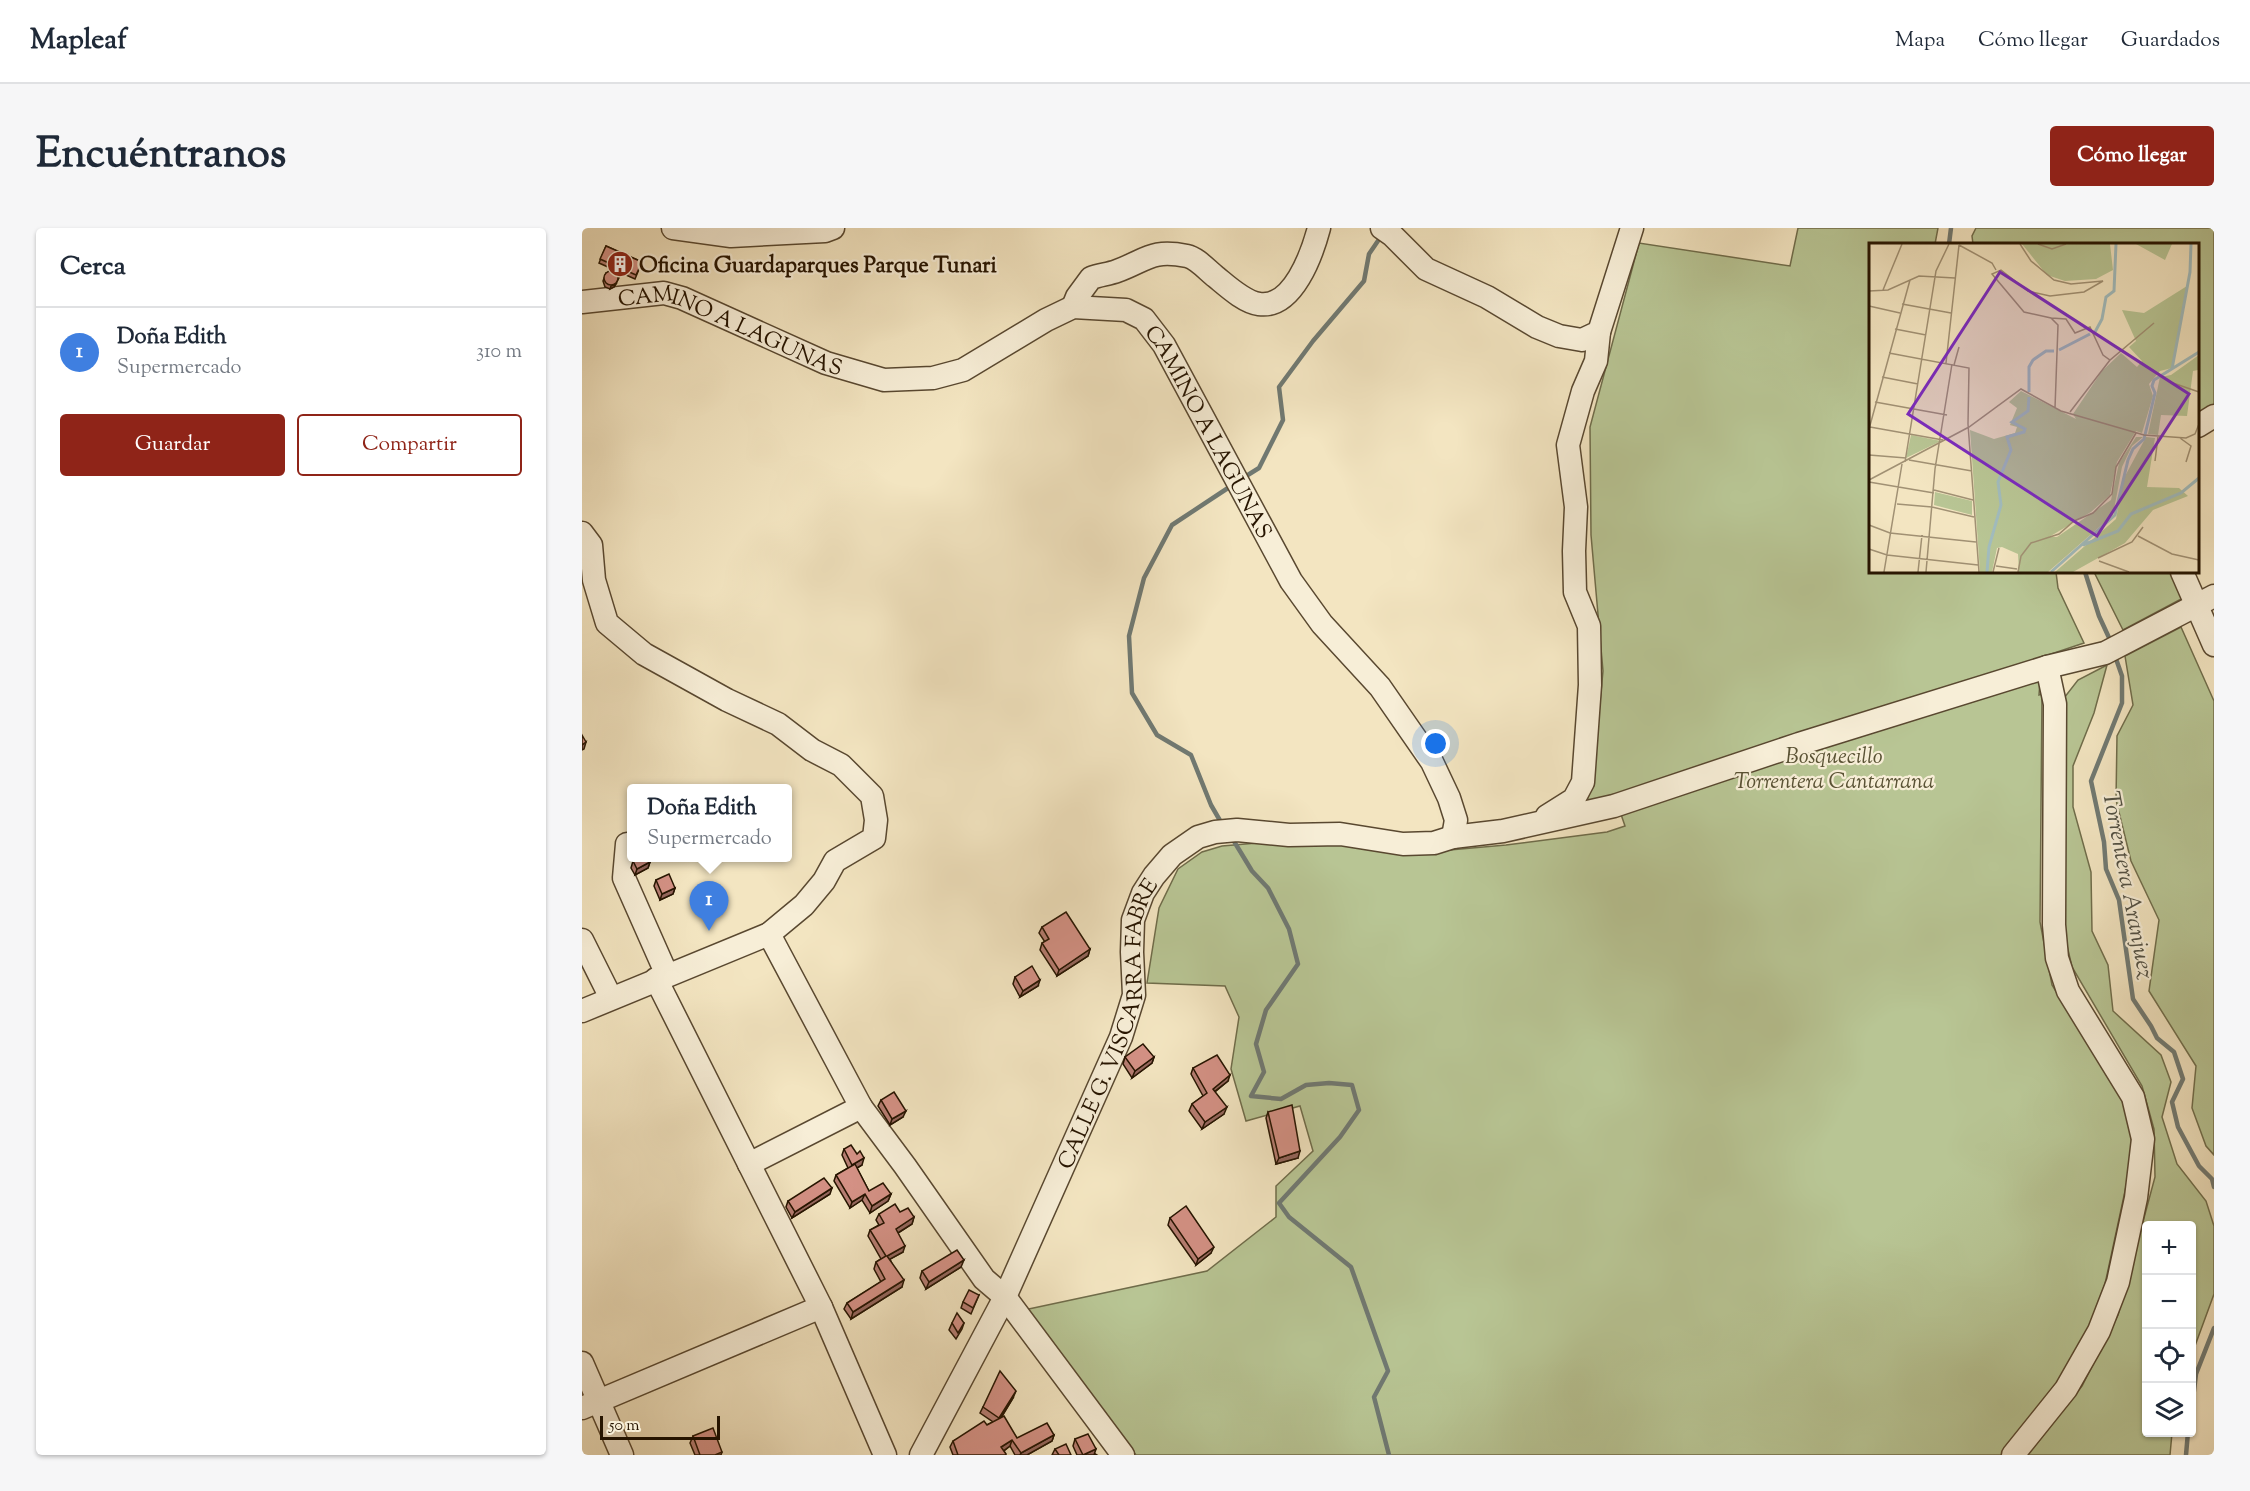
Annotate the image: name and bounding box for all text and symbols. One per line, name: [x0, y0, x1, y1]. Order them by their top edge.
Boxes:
text: Mapleaf: [30, 21, 127, 61]
text: Mapa: [1895, 26, 1945, 56]
text: Cómo llegar: [1978, 26, 2088, 56]
text: Guardados: [2121, 26, 2220, 56]
text: Encuéntranos: [36, 126, 286, 186]
button: Cómo llegar: [2050, 126, 2214, 186]
inset map: [1869, 243, 2199, 573]
text: Cerca: [60, 249, 126, 286]
building icon: Oficina Guardaparques Parque Tunari: [605, 249, 635, 279]
place label: Oficina Guardaparques Parque Tunari: [639, 251, 998, 283]
street label: CAMINO A LAGUNAS: [617, 279, 846, 386]
street label: CAMINO A LAGUNAS: [1135, 319, 1278, 545]
text: Doña Edith: [117, 322, 227, 354]
text: 1: [76, 338, 83, 367]
text: 310 m: [476, 338, 522, 367]
text: Supermercado: [117, 354, 242, 383]
button: Guardar: [60, 414, 285, 476]
button: Compartir: [297, 414, 522, 476]
your location: [1421, 729, 1450, 758]
park label: Bosquecillo Torrentera Cantarrana: [1734, 742, 1934, 799]
popup: [627, 784, 792, 862]
water label: Torrentera Aranjuez: [2092, 788, 2162, 982]
text: Doña Edith: [647, 793, 757, 825]
text: Supermercado: [647, 825, 772, 854]
street label: CALLE G. VISCARRA FABRE: [1051, 873, 1167, 1175]
pin: 1: [690, 882, 728, 931]
map controls: [2142, 1221, 2196, 1437]
button: +: [2142, 1221, 2196, 1275]
button: −: [2142, 1275, 2196, 1329]
button: locate: [2142, 1329, 2196, 1383]
button: layers: [2142, 1383, 2196, 1437]
scale bar: [600, 1413, 720, 1440]
text: 50 m: [609, 1415, 640, 1438]

